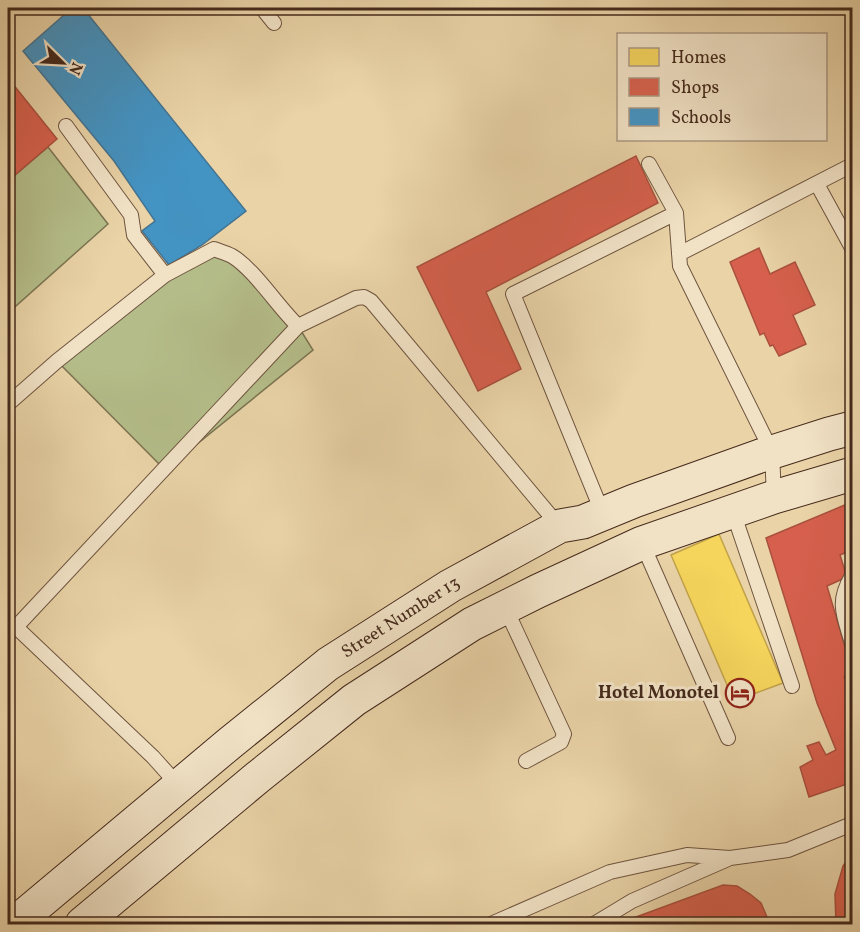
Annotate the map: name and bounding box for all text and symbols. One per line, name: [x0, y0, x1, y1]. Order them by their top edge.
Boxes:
north arrow: [33, 33, 93, 93]
legend: [617, 33, 827, 141]
text: Homes: [671, 46, 726, 71]
text: N: [62, 59, 87, 78]
text: Shops: [671, 76, 719, 101]
text: Schools: [671, 106, 731, 131]
street label: Street Number 13: [337, 570, 464, 665]
hotel icon: Hotel Monotel: [724, 677, 756, 709]
place label: Hotel Monotel: [598, 681, 719, 706]

